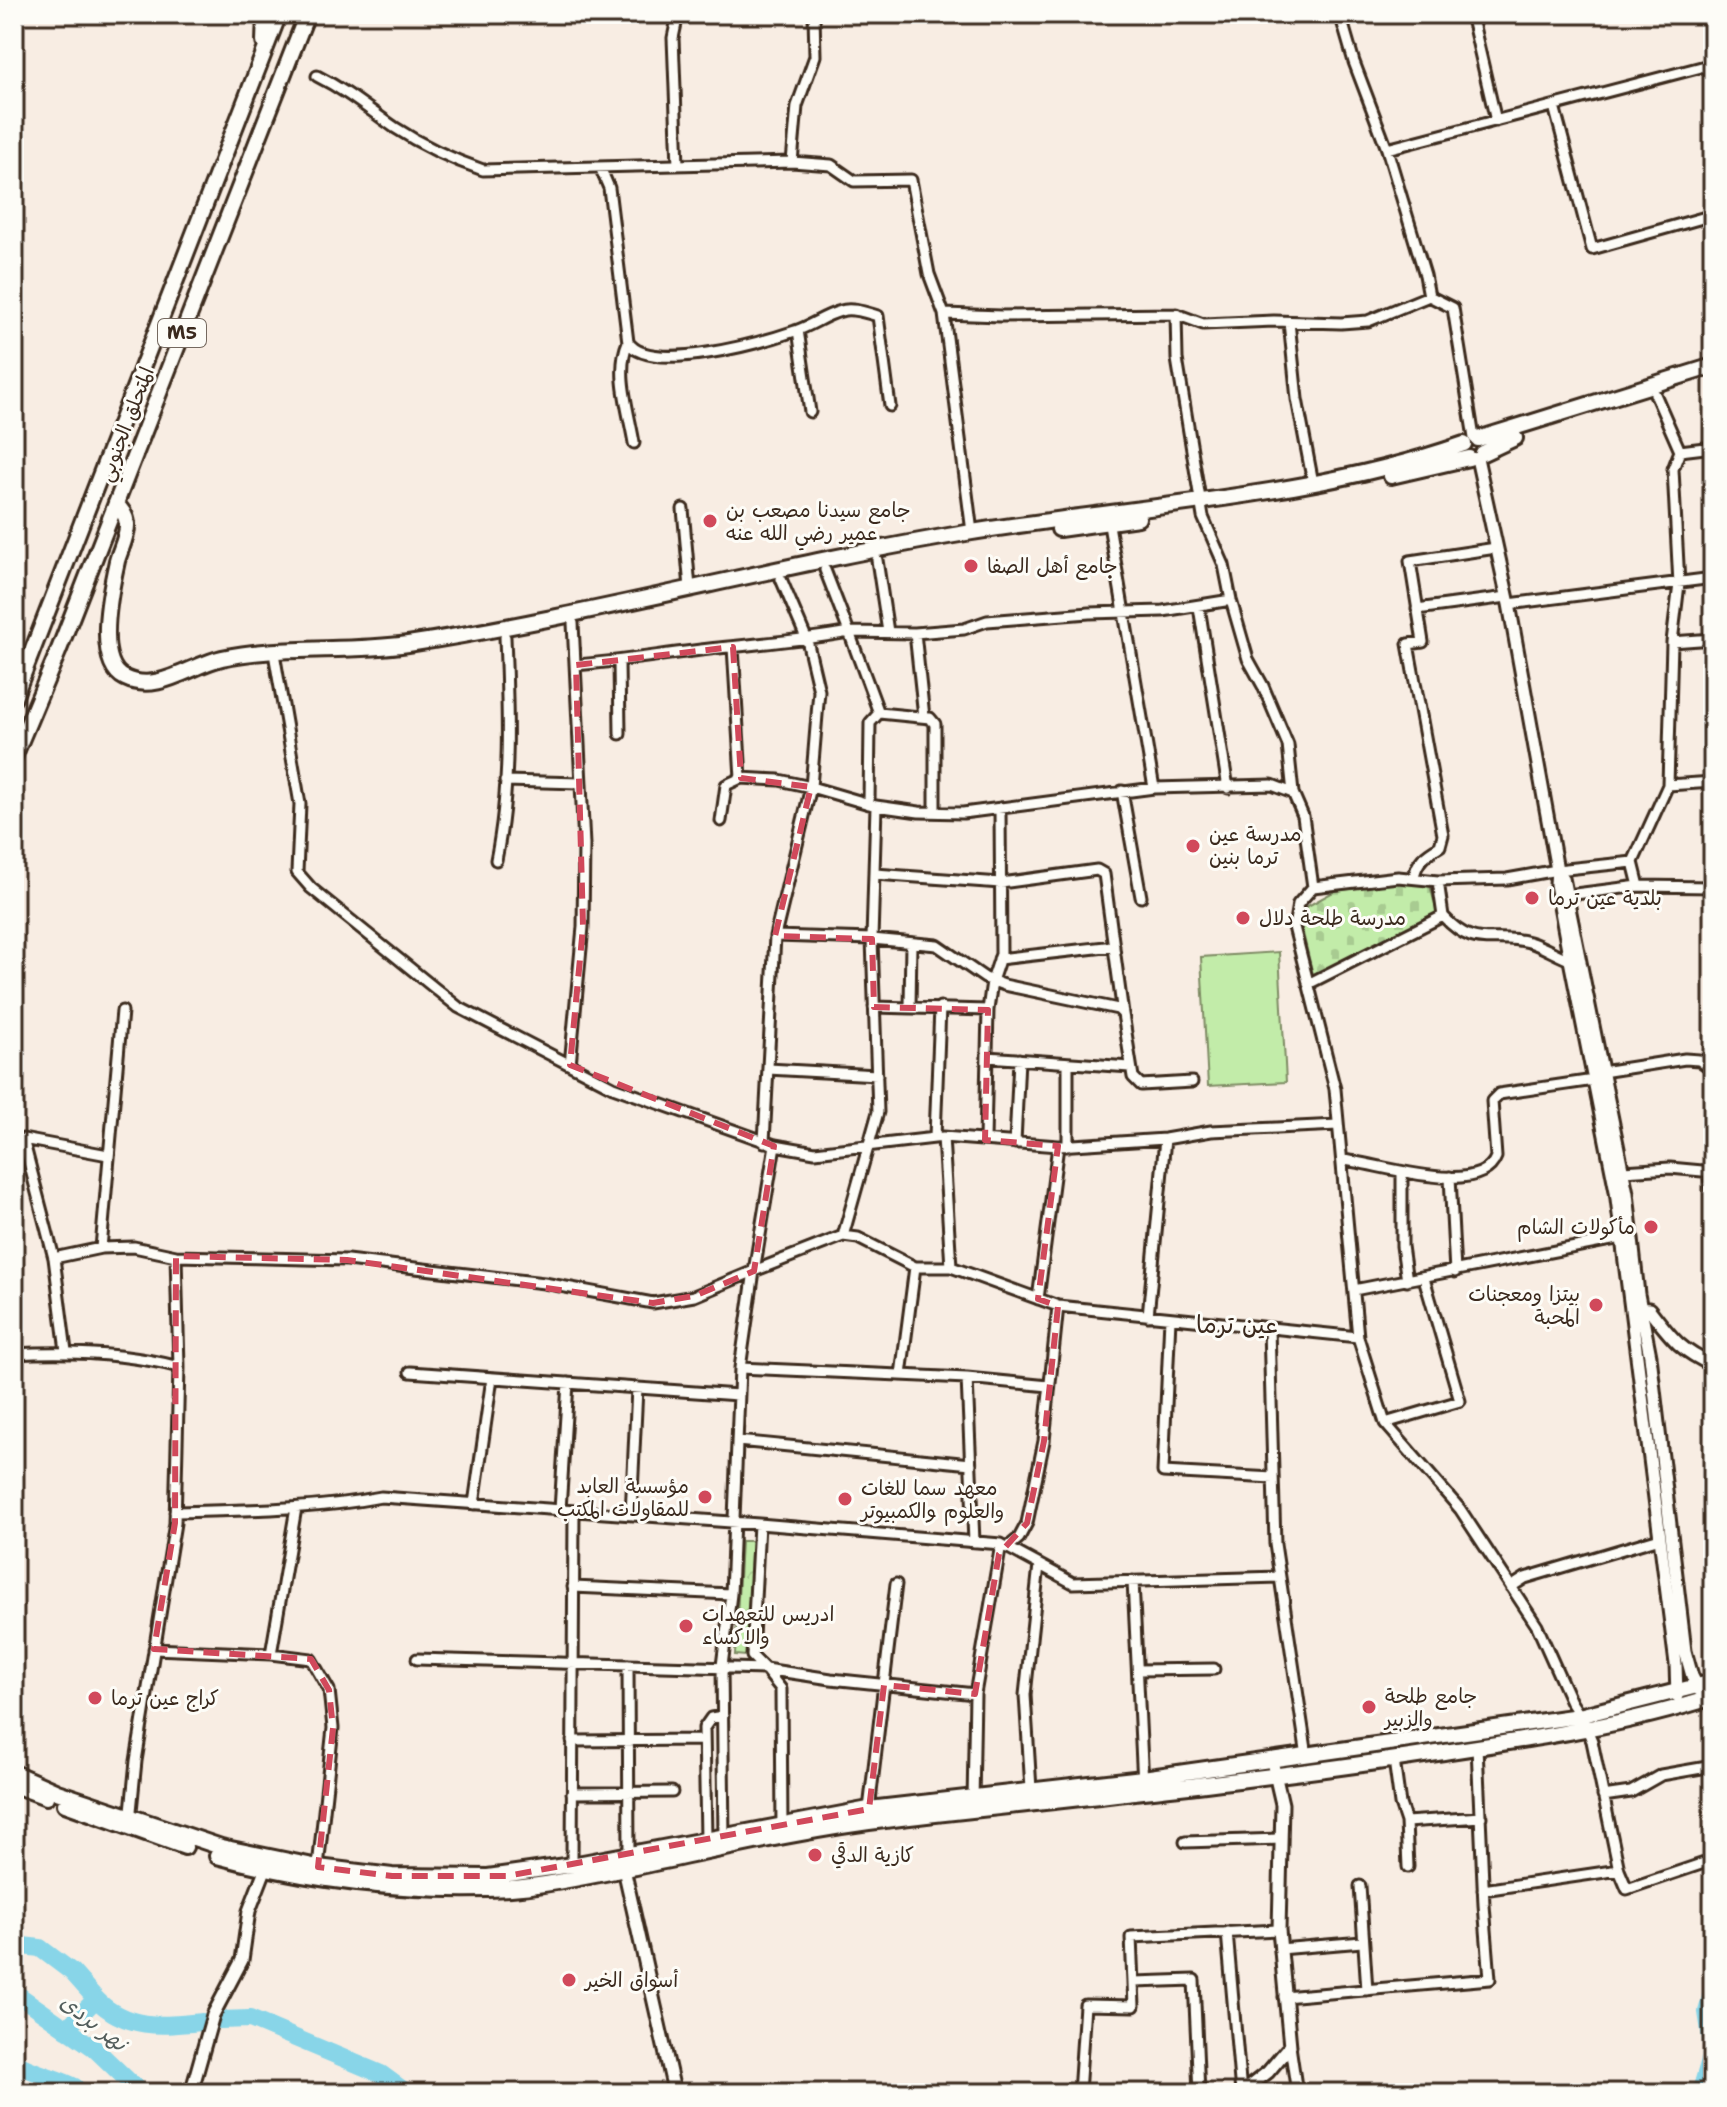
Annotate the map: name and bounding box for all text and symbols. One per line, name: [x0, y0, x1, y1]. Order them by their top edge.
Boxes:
road number: M5: [158, 319, 206, 347]
street label: المتحلق الجنوبي: [92, 363, 164, 487]
place label: جامع سيدنا مصعب بن عمير رضي الله عنه: [726, 497, 911, 551]
marker: جامع سيدنا مصعب بن عمير رضي الله عنه: [701, 512, 719, 530]
place label: جامع أهل الصفا: [987, 553, 1118, 581]
marker: جامع أهل الصفا: [962, 557, 980, 575]
place label: مدرسة عين ترما بنين: [1209, 821, 1302, 870]
marker: مدرسة عين ترما بنين: [1184, 837, 1202, 855]
place label: بلدية عين ترما: [1548, 885, 1662, 911]
marker: بلدية عين ترما: [1523, 889, 1541, 907]
place label: مدرسة طلحة دلال: [1259, 905, 1406, 931]
marker: مدرسة طلحة دلال: [1234, 909, 1252, 927]
place label: مأكولات الشام: [1517, 1214, 1635, 1242]
marker: مأكولات الشام: [1642, 1218, 1660, 1236]
place label: بيتزا ومعجنات المحبة: [1468, 1281, 1580, 1330]
marker: بيتزا ومعجنات المحبة: [1587, 1296, 1605, 1314]
district label: عين ترما: [1196, 1309, 1278, 1341]
place label: مؤسسة العابد للمقاولات المكتب: [557, 1473, 689, 1522]
place label: معهد سما للغات والعلوم والكمبيوتر: [859, 1475, 1004, 1526]
marker: مؤسسة العابد للمقاولات المكتب: [696, 1488, 714, 1506]
marker: معهد سما للغات والعلوم والكمبيوتر: [836, 1490, 854, 1508]
place label: ادريس للتعهدات والاكساء: [702, 1601, 834, 1650]
marker: ادريس للتعهدات والاكساء: [677, 1617, 695, 1635]
place label: جامع طلحة والزبير: [1383, 1683, 1477, 1732]
place label: كراج عين ترما: [111, 1685, 219, 1712]
marker: كراج عين ترما: [86, 1689, 104, 1707]
marker: جامع طلحة والزبير: [1360, 1698, 1378, 1716]
place label: كازية الدقي: [831, 1842, 914, 1869]
marker: كازية الدقي: [806, 1846, 824, 1864]
place label: أسواق الخير: [583, 1967, 678, 1993]
marker: أسواق الخير: [560, 1971, 578, 1989]
water label: نهر بردى: [54, 1987, 135, 2059]

